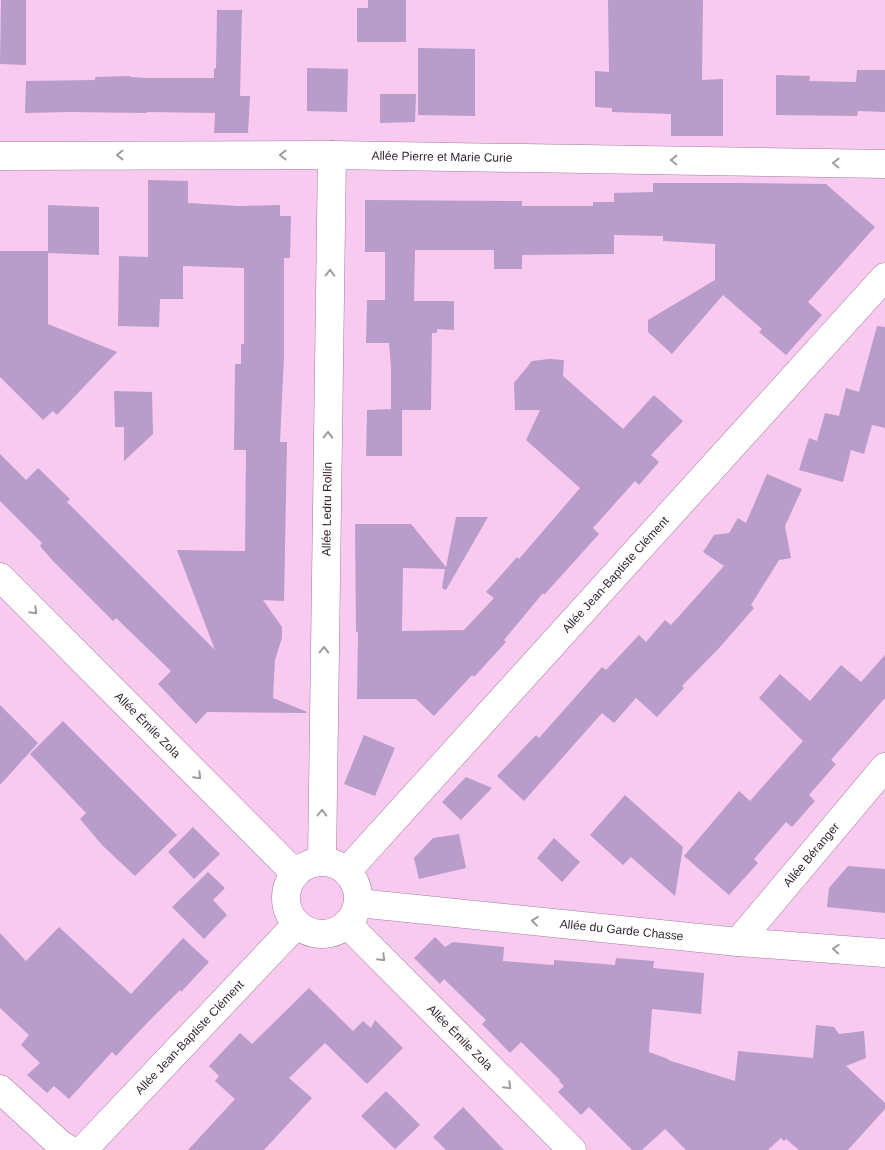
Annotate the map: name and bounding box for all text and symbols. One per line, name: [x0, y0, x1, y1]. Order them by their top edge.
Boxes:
street label: Allée Pierre et Marie Curie: [371, 149, 513, 165]
one-way arrow: [116, 150, 124, 160]
one-way arrow: [279, 150, 286, 160]
one-way arrow: [670, 155, 678, 166]
one-way arrow: [832, 158, 840, 168]
one-way arrow: [325, 268, 335, 276]
one-way arrow: [322, 431, 333, 439]
street label: Allée Ledru Rollin: [319, 462, 335, 556]
street label: Allée Jean-Baptiste Clément: [559, 513, 672, 635]
one-way arrow: [29, 605, 38, 614]
one-way arrow: [319, 646, 330, 654]
street label: Allée Émile Zola: [112, 689, 183, 761]
one-way arrow: [193, 770, 202, 779]
one-way arrow: [317, 808, 327, 816]
street label: Allée Béranger: [780, 820, 842, 890]
one-way arrow: [531, 916, 539, 927]
street label: Allée du Garde Chasse: [559, 917, 684, 943]
one-way arrow: [832, 944, 840, 955]
one-way arrow: [376, 952, 385, 961]
street label: Allée Jean-Baptiste Clément: [132, 977, 247, 1097]
street label: Allée Émile Zola: [424, 1002, 496, 1073]
one-way arrow: [503, 1080, 512, 1089]

